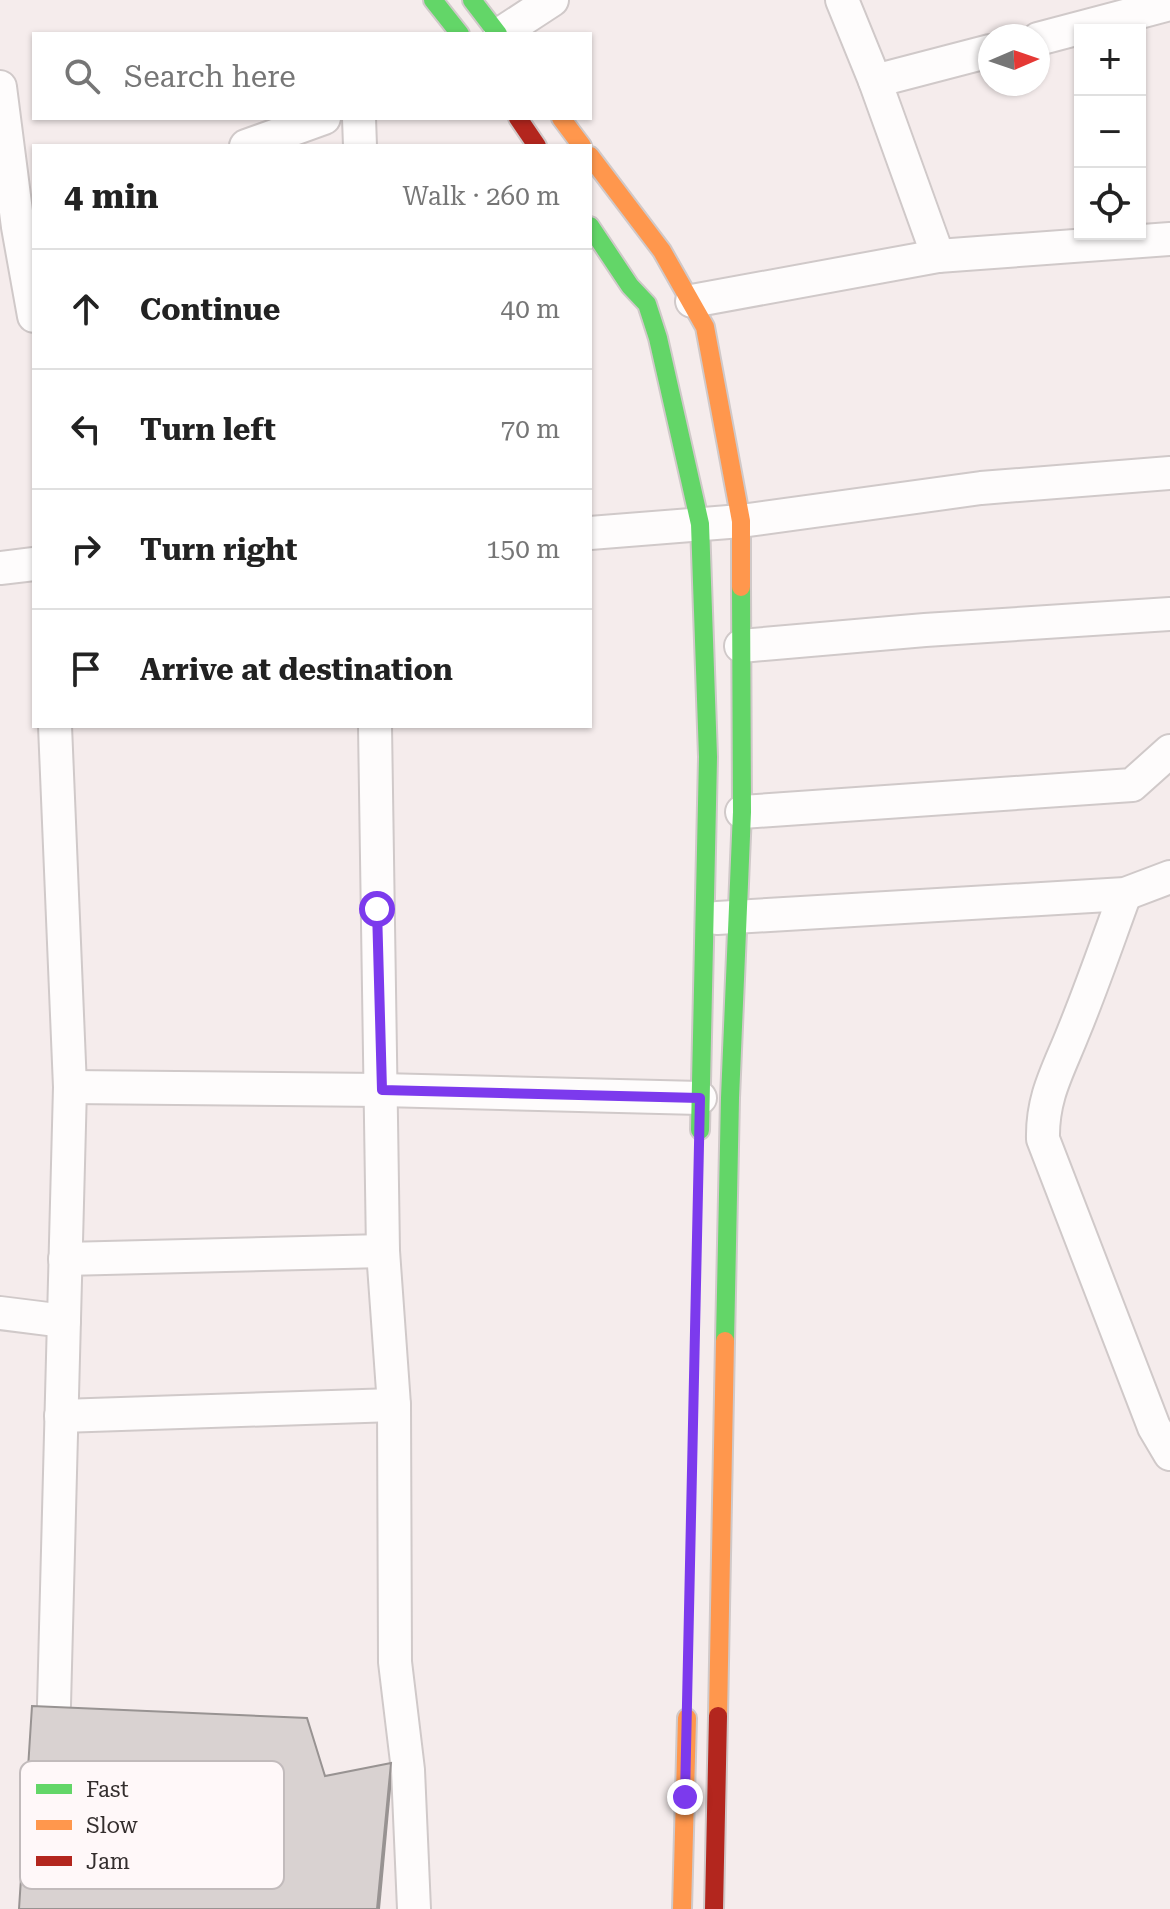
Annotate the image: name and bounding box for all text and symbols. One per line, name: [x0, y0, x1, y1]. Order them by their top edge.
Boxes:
north arrow: [978, 24, 1050, 96]
map controls: [1074, 24, 1146, 240]
button: +: [1074, 24, 1146, 96]
search box: [32, 32, 592, 120]
icon: search: [60, 54, 104, 98]
text: Search here: [124, 59, 296, 94]
button: −: [1074, 96, 1146, 168]
button: locate: [1074, 168, 1146, 240]
text: 4 min: [64, 176, 159, 216]
text: Walk · 260 m: [402, 181, 560, 211]
icon: ahead: [64, 287, 108, 331]
text: Continue: [140, 292, 280, 327]
text: 40 m: [501, 294, 560, 324]
icon: left: [64, 407, 108, 451]
text: Turn left: [140, 412, 276, 447]
text: 70 m: [501, 414, 560, 444]
icon: right: [64, 527, 108, 571]
text: Turn right: [140, 532, 297, 567]
text: 150 m: [486, 534, 560, 564]
icon: arrive: [64, 647, 108, 691]
text: Arrive at destination: [140, 652, 453, 687]
route start: [359, 891, 395, 927]
legend: [20, 1761, 284, 1889]
text: Fast: [86, 1777, 129, 1802]
route end: [667, 1779, 703, 1815]
text: Slow: [86, 1813, 139, 1838]
text: Jam: [86, 1849, 130, 1874]

